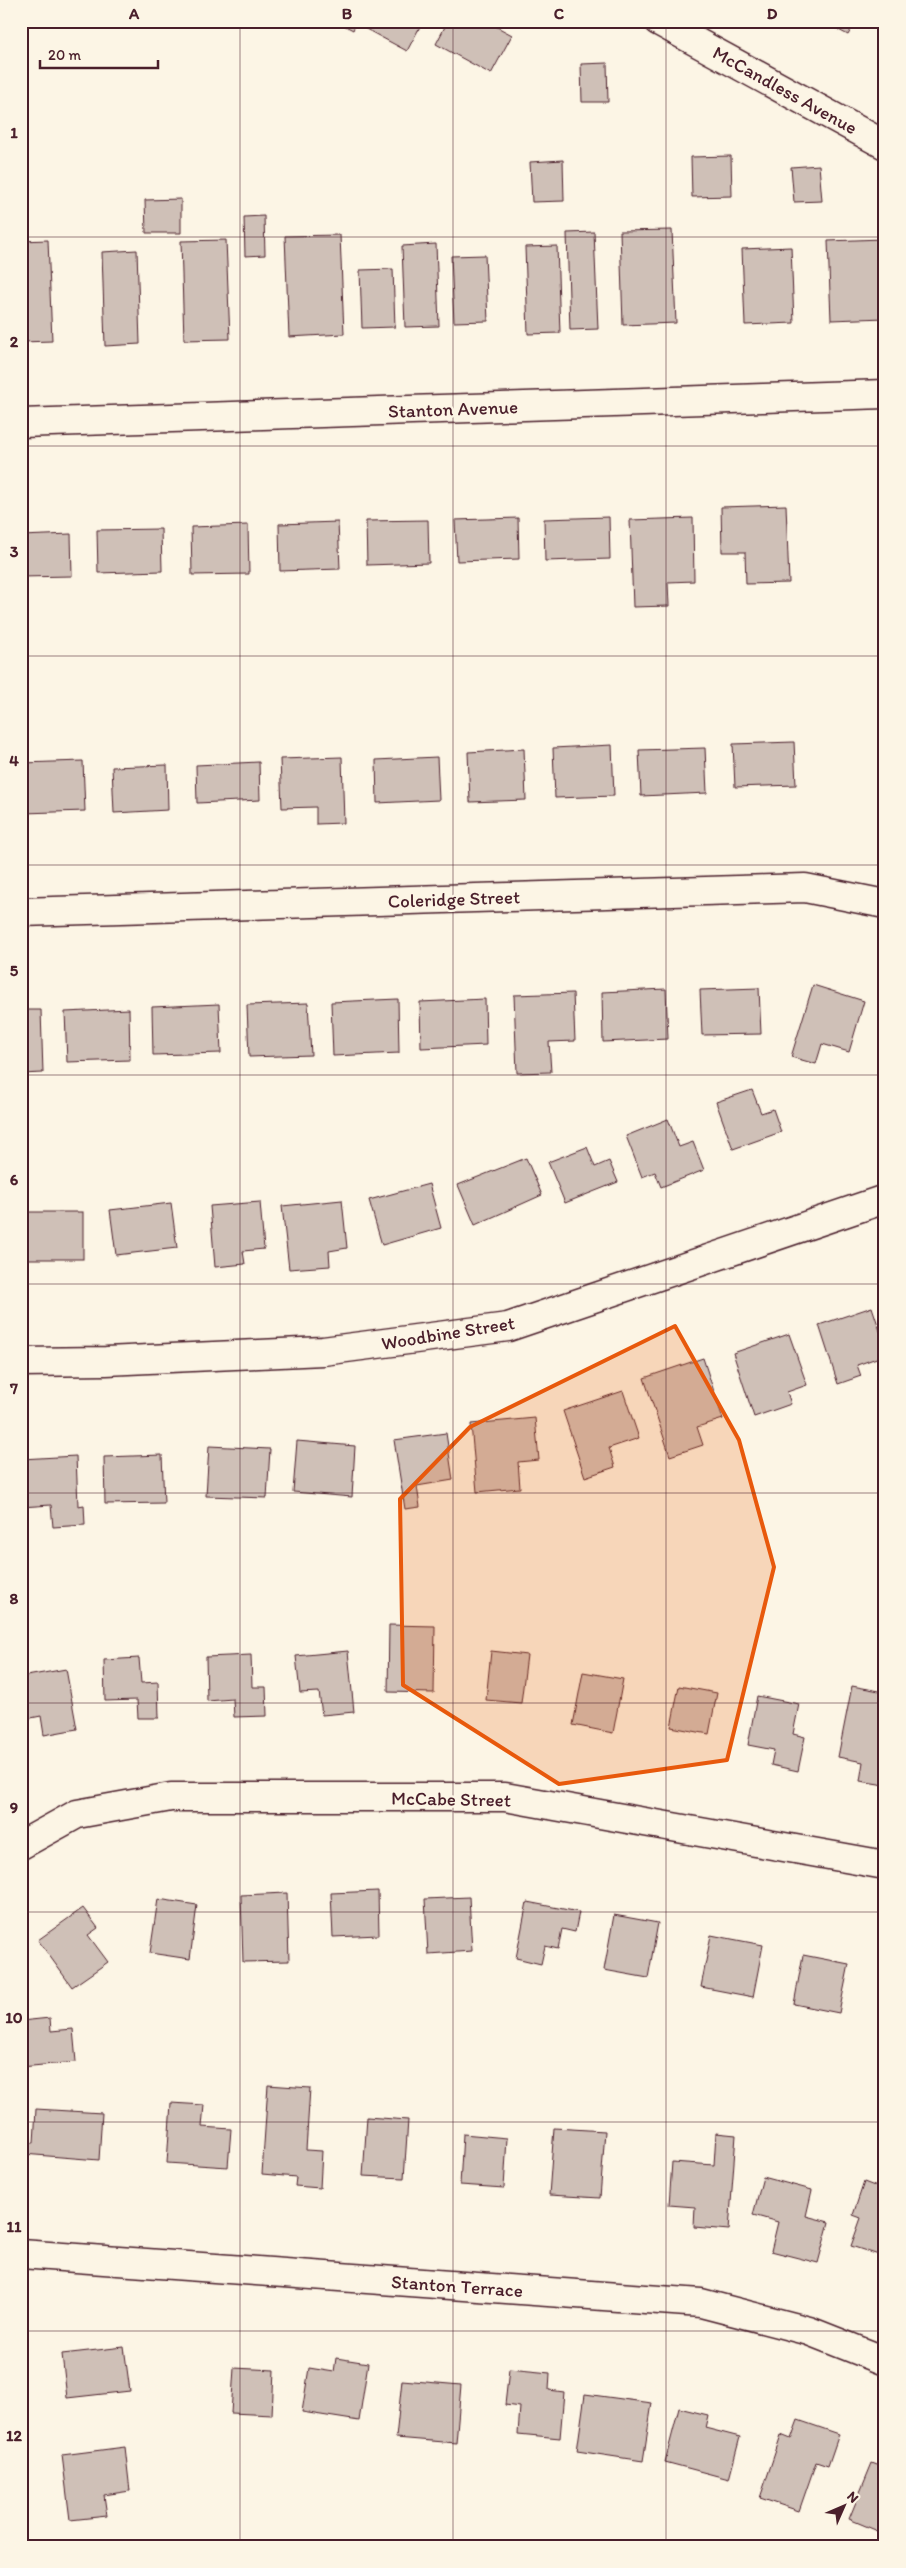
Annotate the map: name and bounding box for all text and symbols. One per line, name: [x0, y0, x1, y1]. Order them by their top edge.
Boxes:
text: A: [128, 4, 140, 23]
text: B: [342, 4, 353, 23]
text: C: [554, 4, 565, 23]
text: D: [767, 4, 778, 23]
scale bar: [40, 38, 158, 70]
street label: McCandless Avenue: [709, 41, 861, 139]
text: 20 m: [48, 46, 82, 64]
text: 1: [10, 123, 18, 142]
text: 2: [10, 332, 19, 351]
street label: Stanton Avenue: [388, 395, 518, 423]
text: 3: [10, 542, 19, 561]
text: 4: [9, 751, 19, 770]
street label: Coleridge Street: [387, 885, 521, 913]
text: 5: [10, 961, 19, 980]
text: 6: [10, 1170, 19, 1189]
street label: Woodbine Street: [380, 1311, 516, 1355]
text: 7: [9, 1379, 18, 1398]
text: 8: [10, 1589, 19, 1608]
street label: McCabe Street: [391, 1786, 511, 1812]
text: 9: [10, 1798, 18, 1817]
text: 10: [5, 2008, 23, 2027]
text: 11: [7, 2217, 22, 2236]
street label: Stanton Terrace: [390, 2270, 524, 2302]
text: 12: [6, 2426, 23, 2445]
north arrow: [818, 2480, 868, 2530]
text: N: [843, 2488, 862, 2507]

